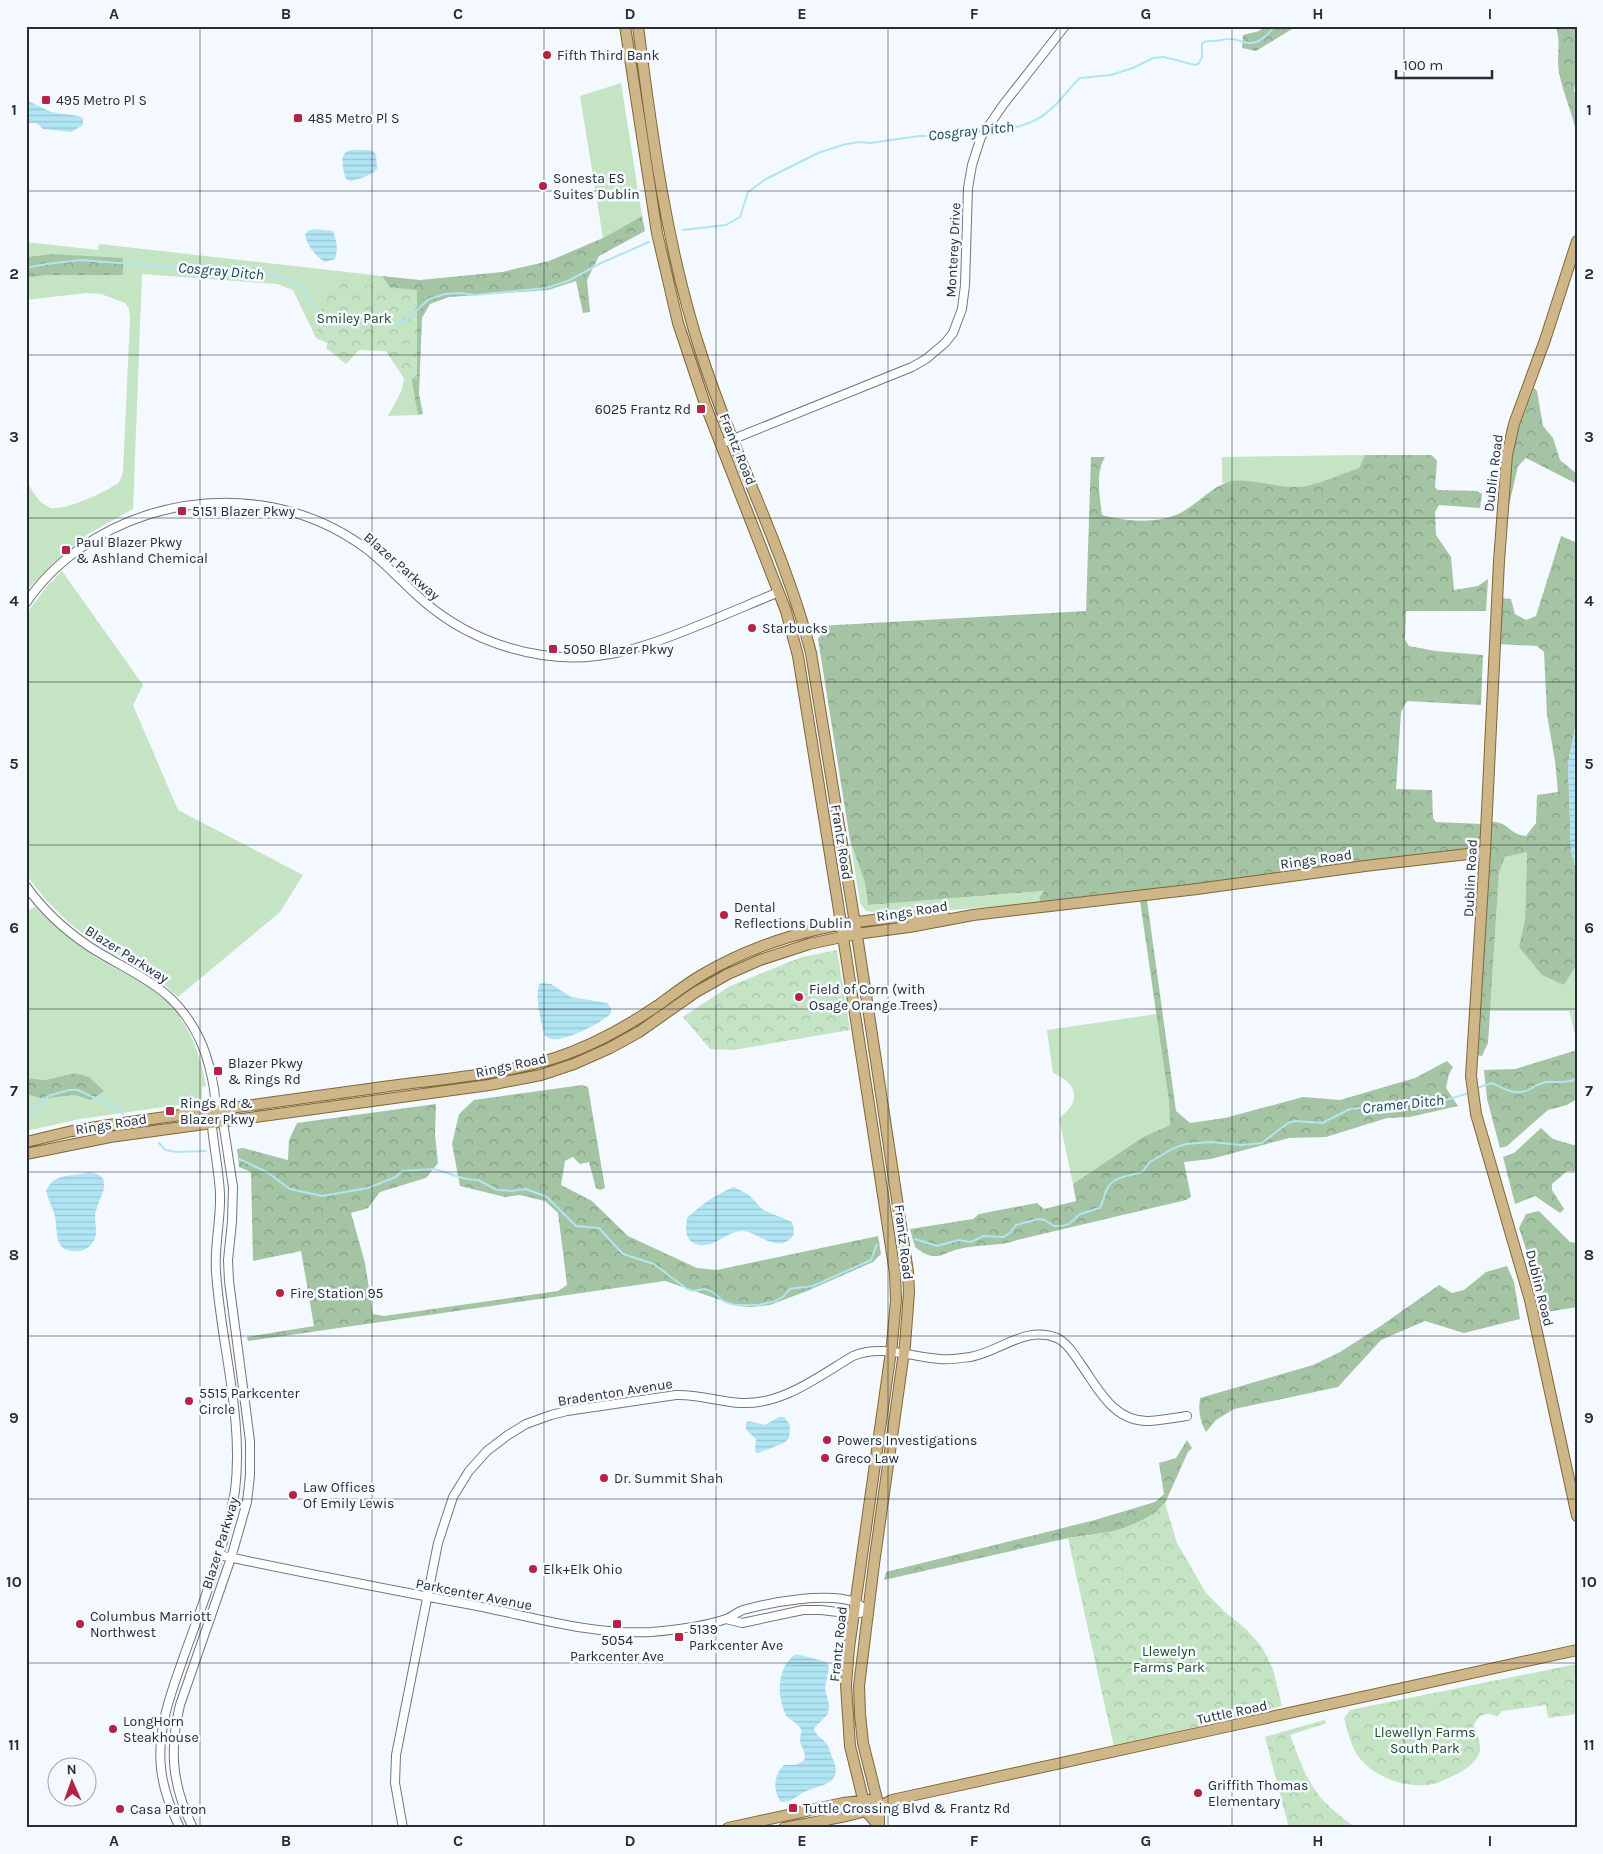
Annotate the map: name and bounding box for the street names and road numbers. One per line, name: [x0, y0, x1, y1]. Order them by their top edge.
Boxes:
street label: Monterey Drive: [943, 202, 964, 298]
street label: Frantz Road: [715, 411, 760, 488]
street label: Dublin Road: [1480, 433, 1507, 513]
street label: Blazer Parkway: [360, 529, 444, 604]
street label: Frantz Road: [827, 803, 856, 881]
street label: Dublin Road: [1460, 839, 1481, 917]
street label: Rings Road: [1279, 846, 1353, 873]
street label: Rings Road: [875, 897, 949, 926]
street label: Blazer Parkway: [82, 922, 172, 987]
street label: Rings Road: [474, 1050, 548, 1081]
street label: Rings Road: [74, 1110, 148, 1139]
street label: Frantz Road: [890, 1203, 917, 1281]
street label: Dublin Road: [1522, 1248, 1557, 1328]
street label: Bradenton Avenue: [556, 1375, 674, 1410]
street label: Blazer Parkway: [198, 1495, 243, 1591]
street label: Parkcenter Avenue: [414, 1575, 534, 1614]
street label: Frantz Road: [826, 1605, 851, 1683]
street label: Tuttle Road: [1195, 1697, 1269, 1728]

